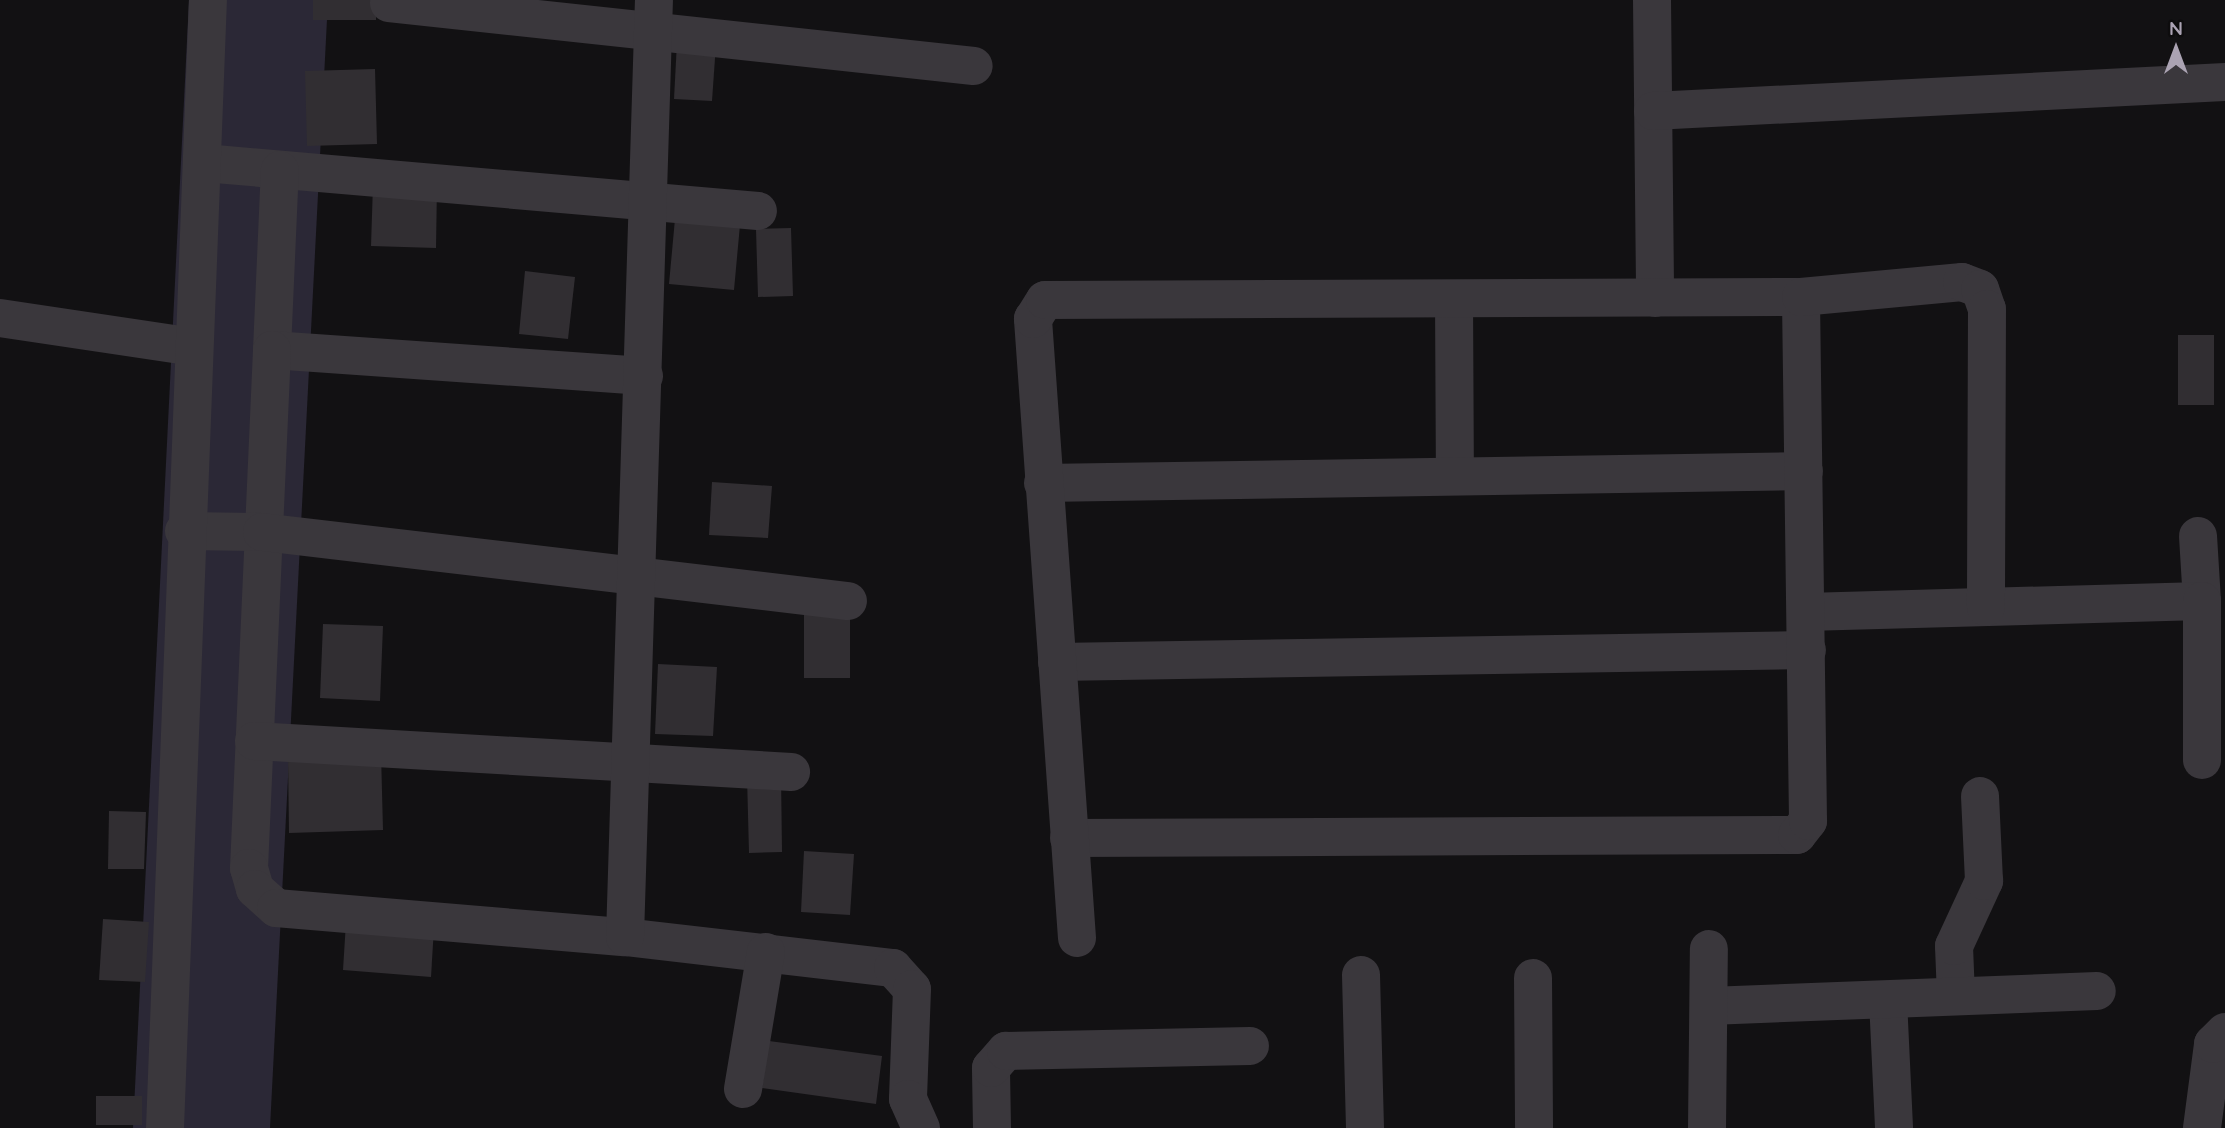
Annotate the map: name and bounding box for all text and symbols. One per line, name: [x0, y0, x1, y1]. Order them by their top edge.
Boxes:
north arrow: [2141, 14, 2211, 84]
text: N: [2169, 16, 2183, 40]

